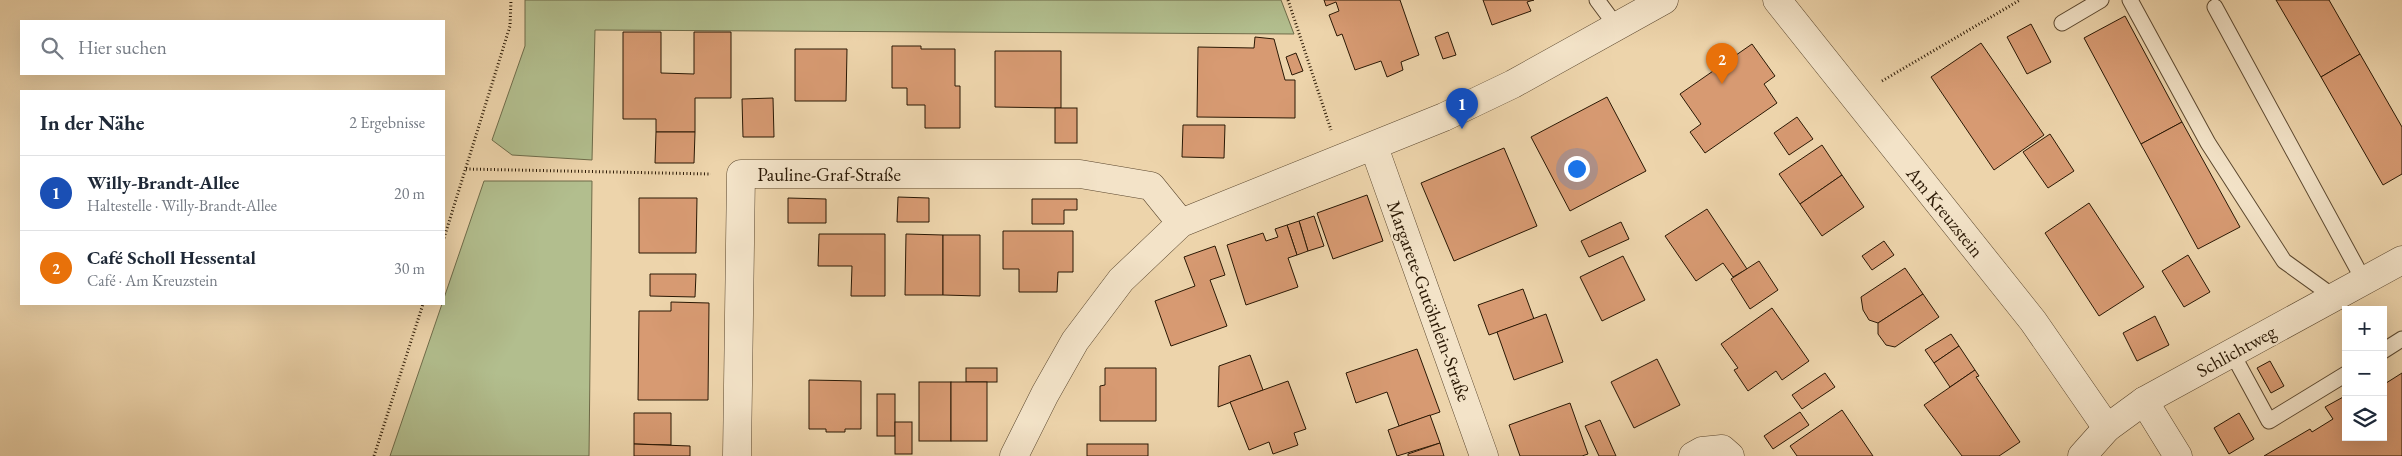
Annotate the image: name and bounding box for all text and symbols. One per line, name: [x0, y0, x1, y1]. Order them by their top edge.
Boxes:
search box: [20, 20, 445, 75]
icon: search: [38, 34, 66, 62]
text: Hier suchen: [78, 35, 167, 60]
pin: 2: [1706, 43, 1738, 84]
pin: 1: [1446, 88, 1478, 129]
text: In der Nähe: [40, 109, 145, 136]
text: 2 Ergebnisse: [349, 112, 425, 133]
your location: [1564, 156, 1590, 182]
street label: Am Kreuzstein: [1900, 161, 1989, 263]
street label: Pauline-Graf-Straße: [757, 162, 901, 187]
text: Willy-Brandt-Allee: [87, 170, 239, 195]
text: 1: [52, 183, 60, 204]
text: 20 m: [394, 183, 425, 204]
text: Haltestelle · Willy-Brandt-Allee: [87, 195, 277, 216]
street label: Margarete-Gutöhrlein-Straße: [1381, 197, 1477, 405]
text: Café Scholl Hessental: [87, 245, 256, 270]
text: 2: [52, 258, 60, 279]
text: 30 m: [394, 258, 425, 279]
text: Café · Am Kreuzstein: [87, 270, 218, 291]
map controls: [2342, 306, 2387, 441]
button: +: [2342, 306, 2387, 351]
street label: Schlichtweg: [2192, 319, 2281, 383]
button: −: [2342, 351, 2387, 396]
button: layers: [2342, 396, 2387, 441]

